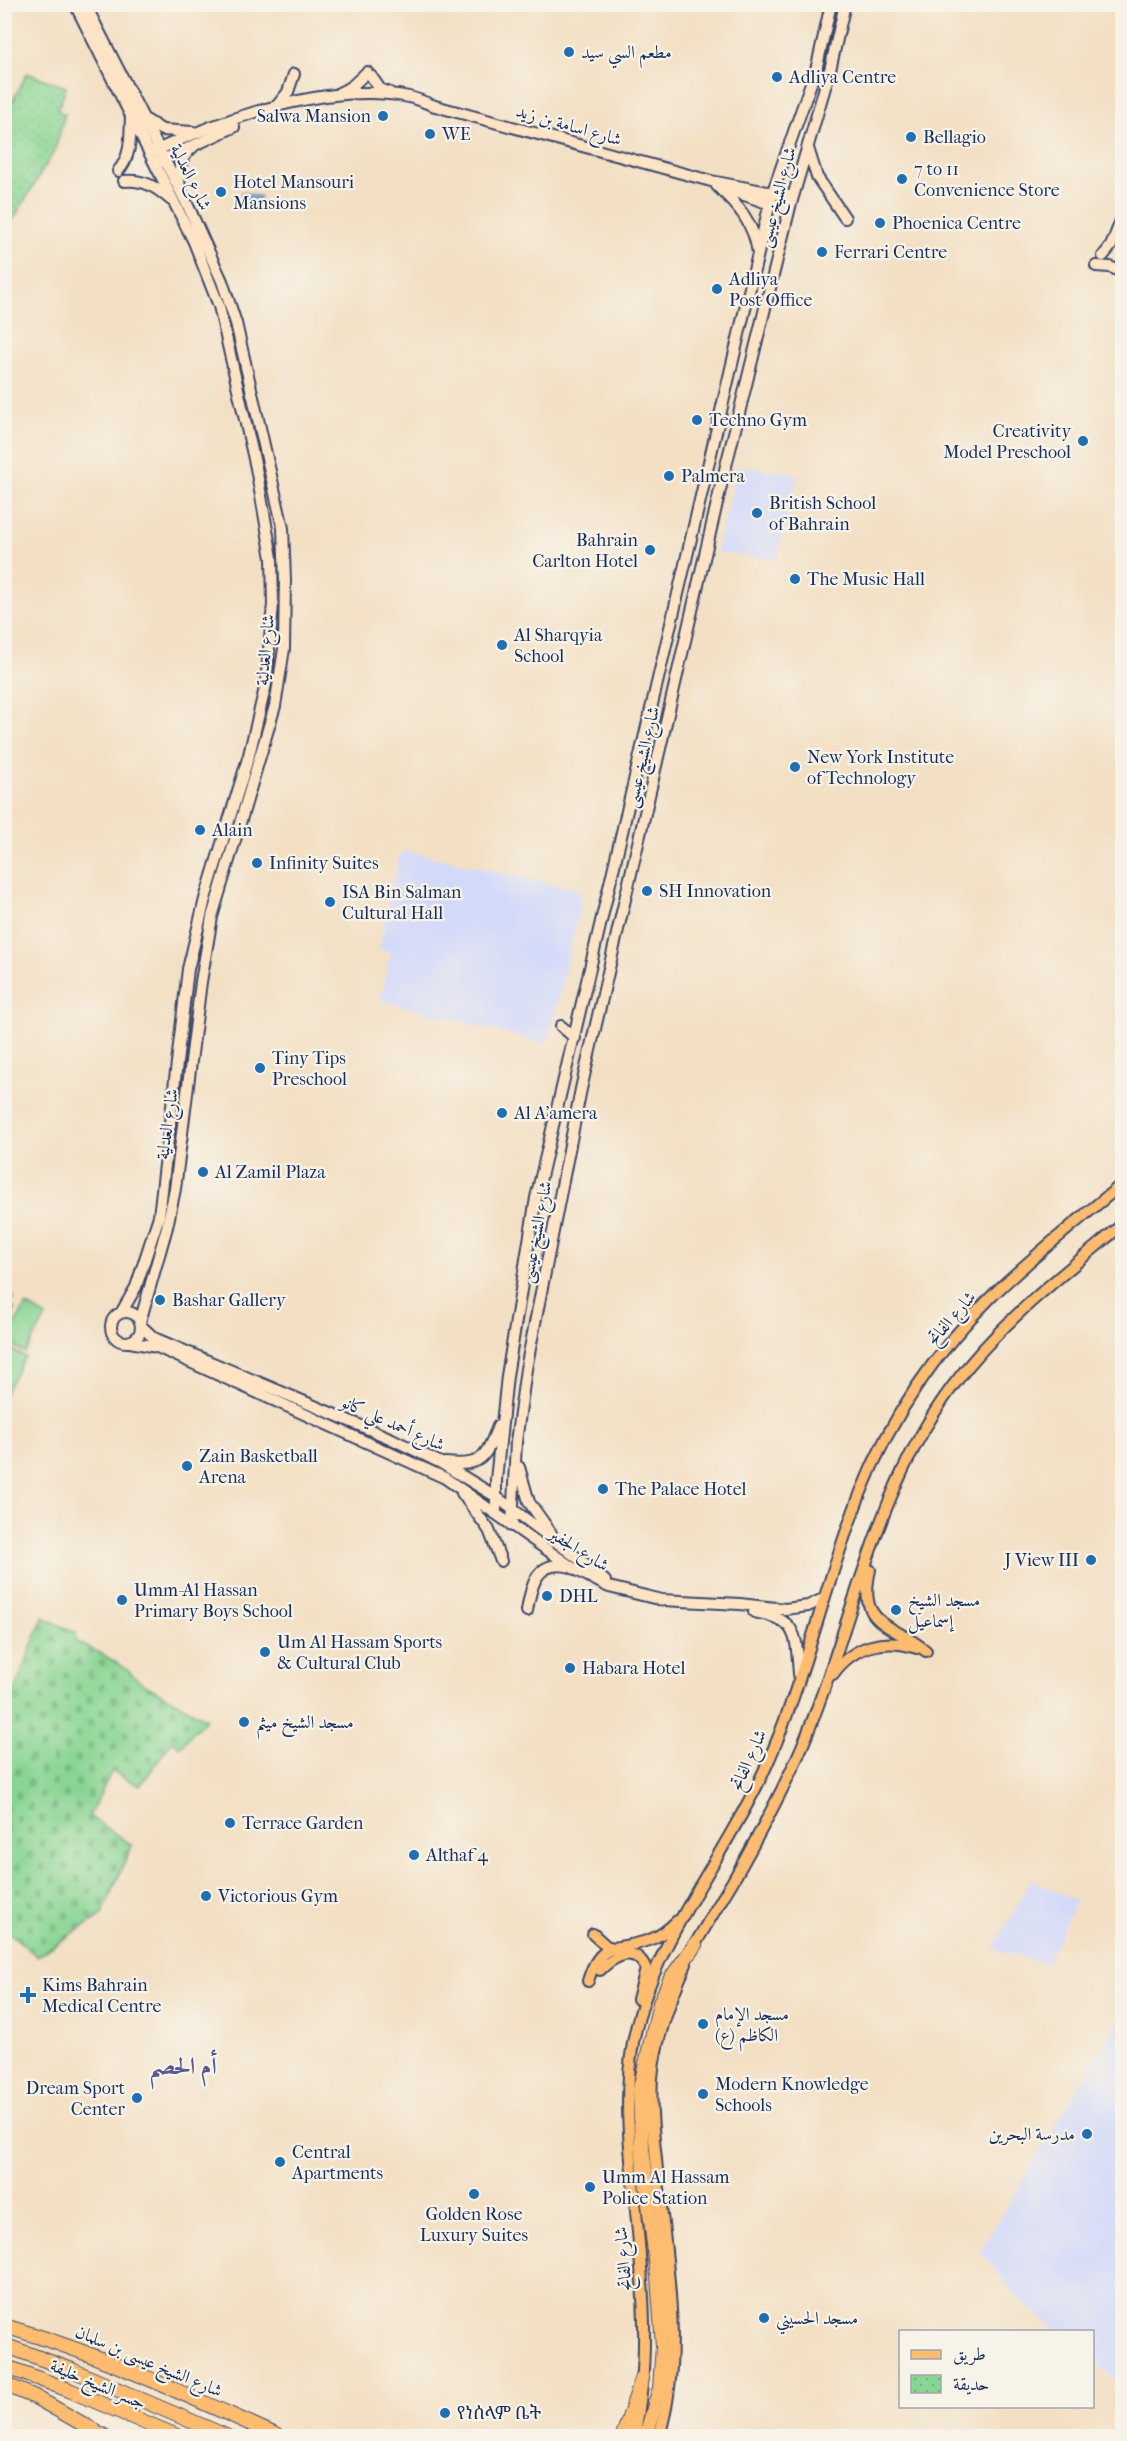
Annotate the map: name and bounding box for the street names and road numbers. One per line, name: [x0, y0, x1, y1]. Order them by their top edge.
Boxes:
street label: شارع اسامة بن زيد: [513, 100, 624, 154]
street label: شارع العدلية: [162, 140, 216, 216]
street label: شارع الشيخ عيسى: [754, 144, 806, 251]
street label: شارع العدلية: [252, 613, 283, 687]
street label: شارع الشيخ عيسى: [621, 704, 669, 811]
street label: شارع العدلية: [152, 1087, 187, 1162]
street label: شارع الشيخ عيسى: [516, 1179, 562, 1286]
street label: شارع الفاتح: [922, 1287, 984, 1353]
street label: شارع أحمد علي كانو: [333, 1388, 449, 1461]
street label: شارع الجفير: [541, 1522, 613, 1579]
street label: شارع الفاتح: [726, 1726, 776, 1796]
street label: شارع الفاتح: [610, 2225, 642, 2292]
street label: شارع الشيخ عيسى بن سلمان: [70, 2321, 226, 2407]
street label: جسر الشيخ خليفة: [45, 2355, 149, 2419]

